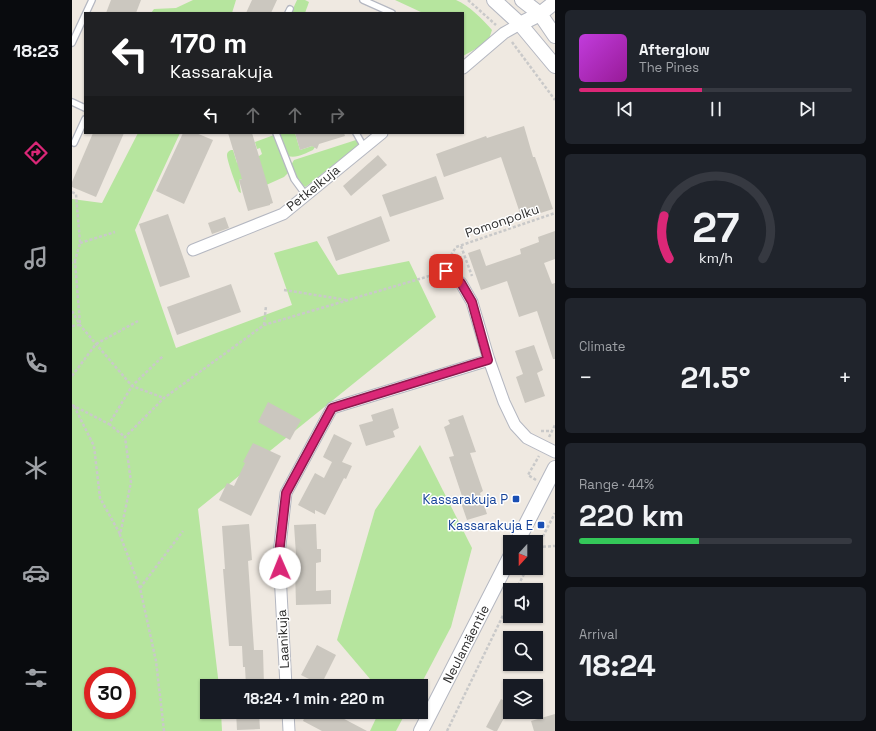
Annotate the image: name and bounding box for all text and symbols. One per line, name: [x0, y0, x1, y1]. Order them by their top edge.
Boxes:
text: 170 m: [170, 25, 247, 61]
icon: left: [104, 28, 156, 80]
text: 18:23: [13, 39, 59, 62]
text: Afterglow: [639, 40, 710, 59]
text: The Pines: [639, 59, 699, 76]
text: Kassarakuja: [170, 60, 273, 83]
icon: previous: [614, 98, 636, 120]
icon: pause: [705, 98, 727, 120]
icon: next: [796, 98, 818, 120]
icon: left: [200, 104, 222, 126]
icon: ahead: [242, 104, 264, 126]
icon: ahead: [284, 104, 306, 126]
icon: right: [326, 104, 348, 126]
icon: directions: [22, 139, 50, 167]
street label: Petkelkuja: [283, 161, 344, 215]
street label: Pomonpolku: [463, 200, 541, 242]
text: 27: [692, 201, 739, 254]
icon: music: [22, 244, 50, 272]
text: km/h: [698, 249, 733, 267]
pin: [429, 254, 463, 288]
icon: arrive: [435, 260, 457, 282]
text: Climate: [579, 338, 625, 355]
icon: phone: [22, 349, 50, 377]
text: 21.5°: [680, 358, 751, 397]
text: −: [579, 363, 593, 391]
text: +: [838, 363, 852, 391]
icon: climate: [22, 454, 50, 482]
text: Range · 44%: [579, 476, 654, 493]
place label: Kassarakuja P: [423, 491, 508, 508]
marker: Kassarakuja P: [511, 494, 521, 504]
text: 220 km: [579, 496, 684, 535]
place label: Kassarakuja E: [448, 517, 533, 534]
marker: Kassarakuja E: [536, 520, 546, 530]
north arrow: [503, 535, 543, 575]
map controls: [503, 535, 543, 719]
position arrow: [259, 547, 301, 589]
icon: car: [22, 559, 50, 587]
button: sound: [503, 583, 543, 623]
street label: Neulamäentie: [439, 602, 493, 686]
street label: Laanikuja: [273, 609, 293, 669]
text: Arrival: [579, 626, 618, 643]
button: search: [503, 631, 543, 671]
text: 18:24: [579, 646, 656, 685]
icon: filters: [22, 664, 50, 692]
speed limit sign: 30: [84, 667, 136, 719]
button: layers: [503, 679, 543, 719]
text: 18:24 · 1 min · 220 m: [243, 689, 385, 708]

